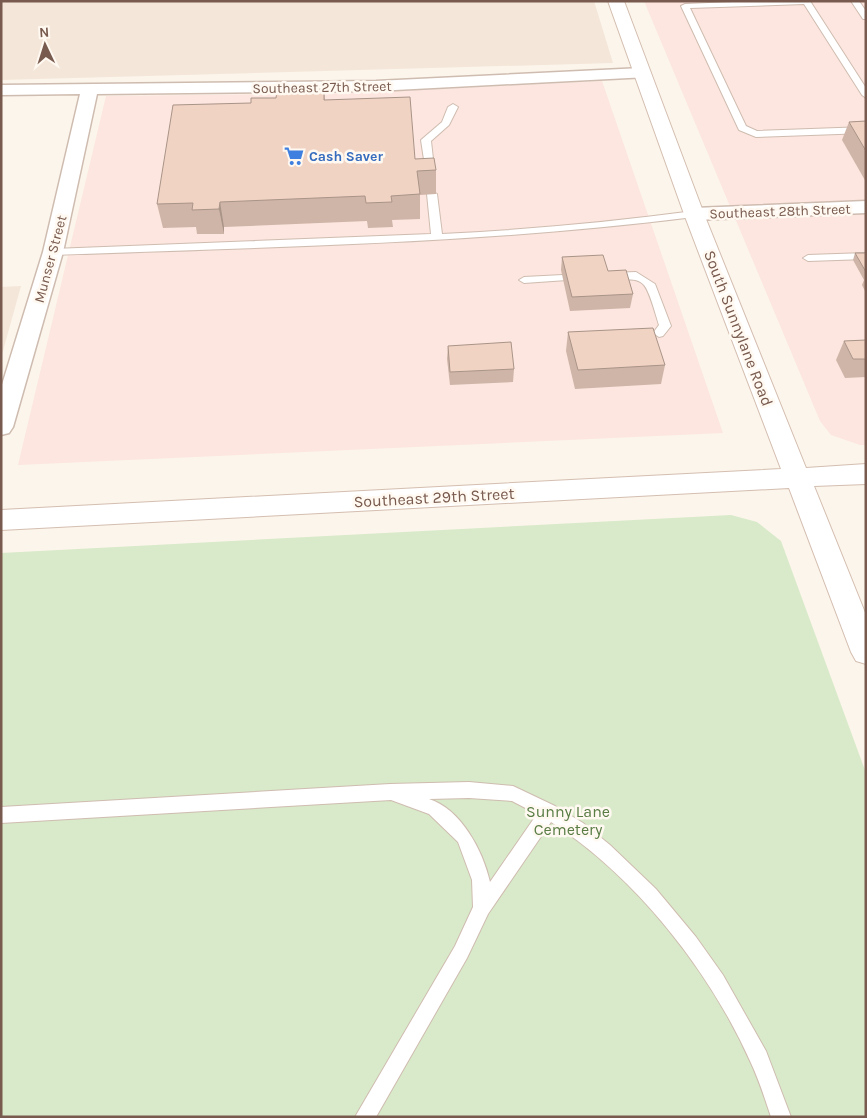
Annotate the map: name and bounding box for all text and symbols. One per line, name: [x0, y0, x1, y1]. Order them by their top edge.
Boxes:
north arrow: [20, 20, 70, 70]
text: N: [39, 24, 50, 41]
street label: Southeast 27th Street: [252, 78, 392, 97]
supermarket icon: Cash Saver: [283, 145, 305, 167]
place label: Cash Saver: [309, 148, 384, 165]
street label: Southeast 28th Street: [709, 201, 851, 222]
street label: Munser Street: [31, 213, 70, 305]
street label: South Sunnylane Road: [700, 248, 777, 409]
street label: Southeast 29th Street: [353, 484, 515, 511]
park label: Sunny Lane Cemetery: [526, 802, 610, 839]

